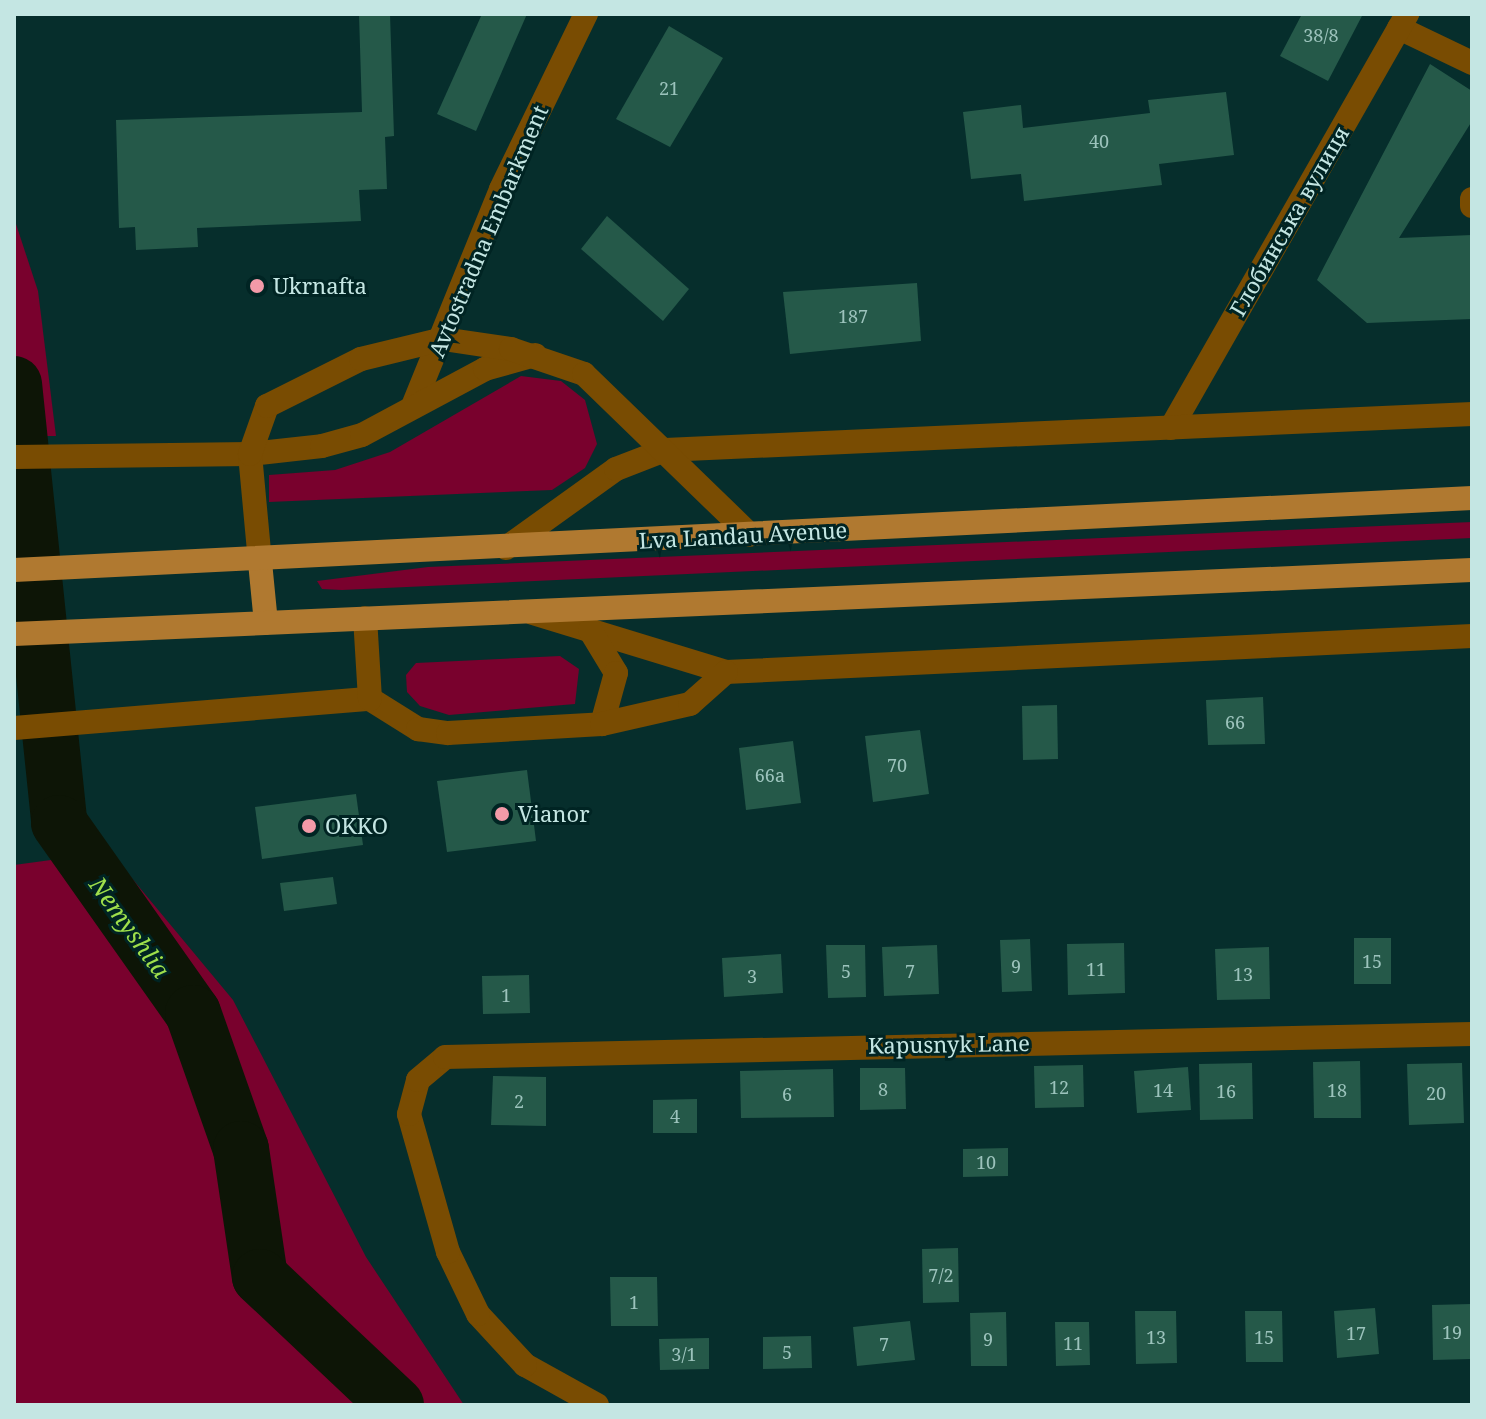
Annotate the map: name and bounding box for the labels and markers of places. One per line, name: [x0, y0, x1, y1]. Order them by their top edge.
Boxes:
place label: Ukrnafta: [273, 273, 367, 299]
marker: Ukrnafta: [248, 277, 266, 295]
place label: Vianor: [518, 801, 590, 827]
marker: Vianor: [493, 805, 511, 823]
place label: OKKO: [325, 813, 388, 839]
marker: OKKO: [300, 817, 318, 835]

